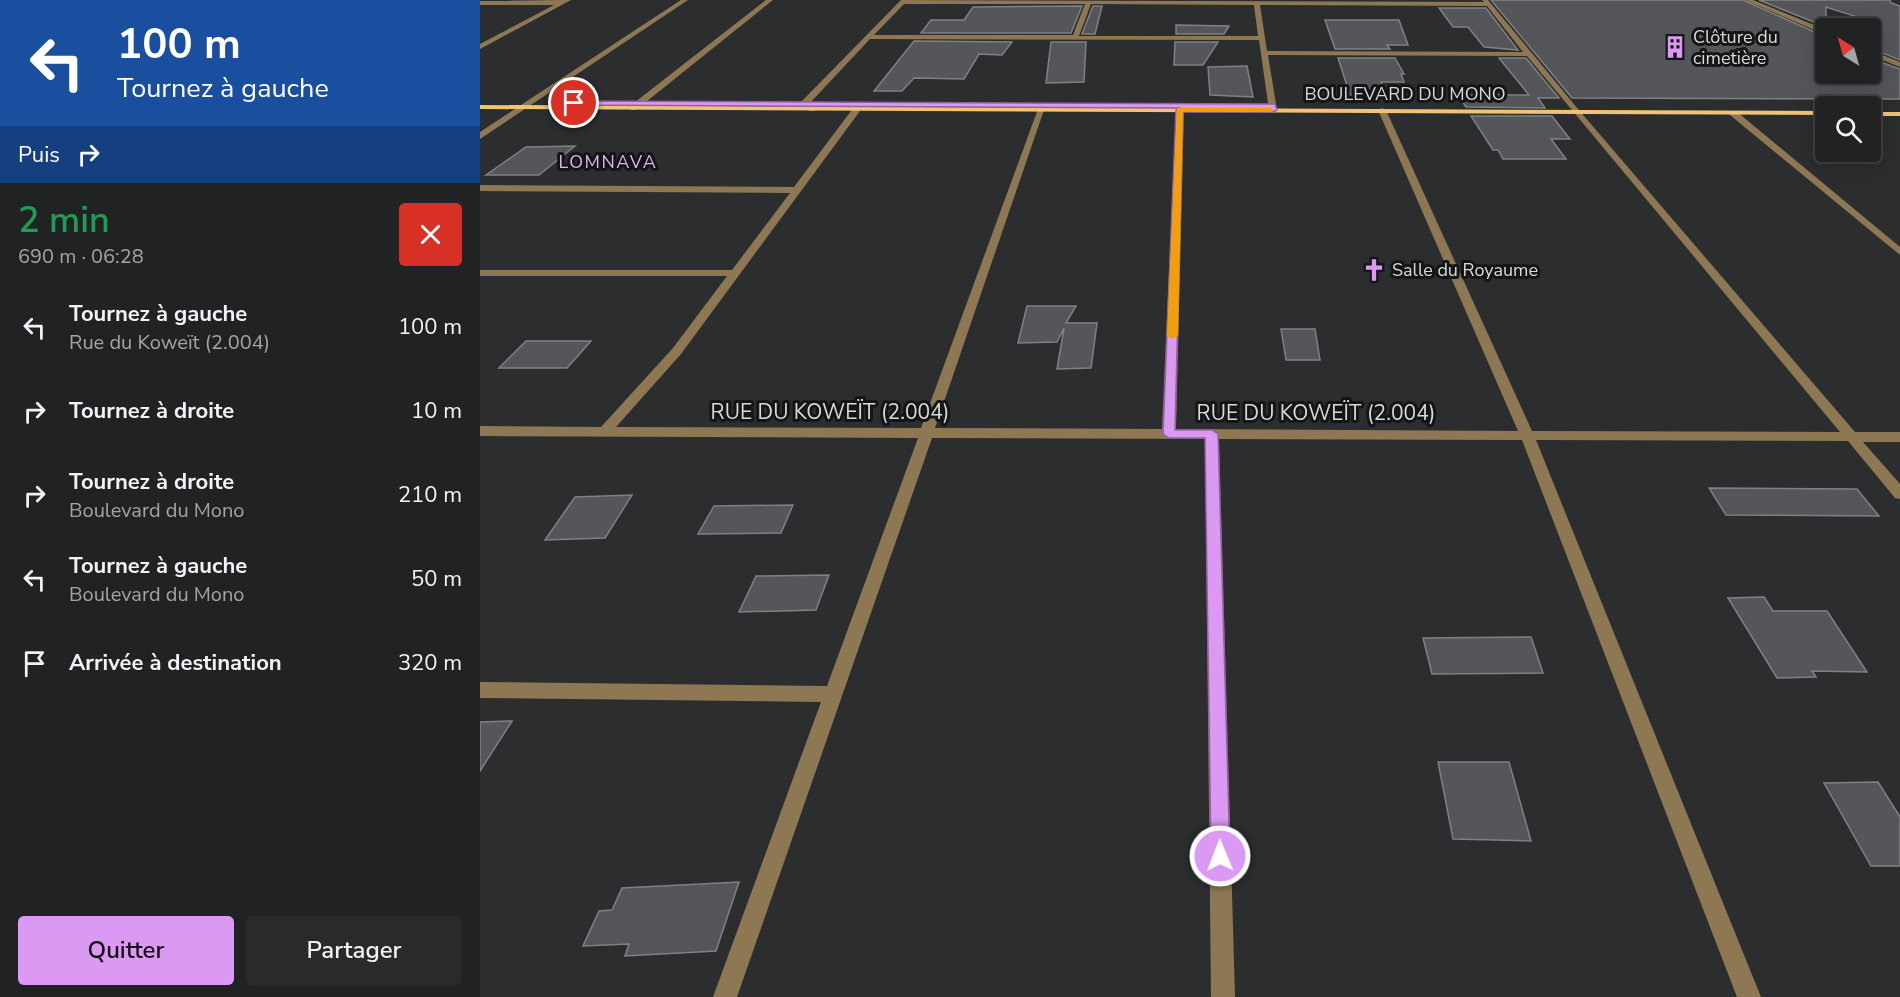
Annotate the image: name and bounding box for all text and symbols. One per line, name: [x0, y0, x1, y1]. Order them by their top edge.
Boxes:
text: 100 m: [117, 16, 241, 73]
north arrow: [1815, 18, 1881, 84]
map controls: [1815, 18, 1881, 162]
icon: left: [18, 24, 96, 102]
place label: Clôture du cimetière: [1693, 25, 1778, 70]
building icon: Clôture du cimetière: [1662, 34, 1688, 60]
text: Tournez à gauche: [117, 70, 329, 107]
pin: [548, 77, 599, 128]
street label: BOULEVARD DU MONO: [1304, 82, 1506, 106]
icon: arrive: [557, 86, 590, 119]
button: search: [1815, 96, 1881, 162]
icon: right: [72, 138, 105, 171]
text: Puis: [18, 140, 60, 170]
district label: LOMNAVA: [559, 150, 657, 174]
text: 2 min: [18, 196, 110, 245]
button: close: [399, 203, 462, 266]
text: 690 m · 06:28: [18, 243, 144, 270]
church icon: Salle du Royaume: [1361, 257, 1387, 283]
place label: Salle du Royaume: [1392, 258, 1538, 282]
text: Tournez à gauche: [69, 299, 247, 329]
icon: left: [18, 311, 51, 344]
text: 100 m: [398, 312, 462, 342]
text: Rue du Koweït (2.004): [69, 329, 270, 356]
icon: right: [18, 395, 51, 428]
text: Tournez à droite: [69, 396, 234, 426]
text: 10 m: [411, 396, 462, 426]
street label: RUE DU KOWEÏT (2.004): [711, 398, 949, 426]
street label: RUE DU KOWEÏT (2.004): [1197, 399, 1435, 427]
text: Tournez à droite: [69, 467, 234, 497]
icon: right: [18, 479, 51, 512]
text: 210 m: [398, 480, 462, 510]
text: Boulevard du Mono: [69, 497, 244, 524]
text: Tournez à gauche: [69, 551, 247, 581]
icon: left: [18, 563, 51, 596]
text: 50 m: [411, 564, 462, 594]
text: Boulevard du Mono: [69, 581, 244, 608]
icon: arrive: [18, 647, 51, 680]
text: Arrivée à destination: [69, 648, 282, 678]
text: 320 m: [398, 648, 462, 678]
position arrow: [1188, 824, 1252, 888]
button: Quitter: [18, 916, 234, 985]
button: Partager: [246, 916, 462, 985]

